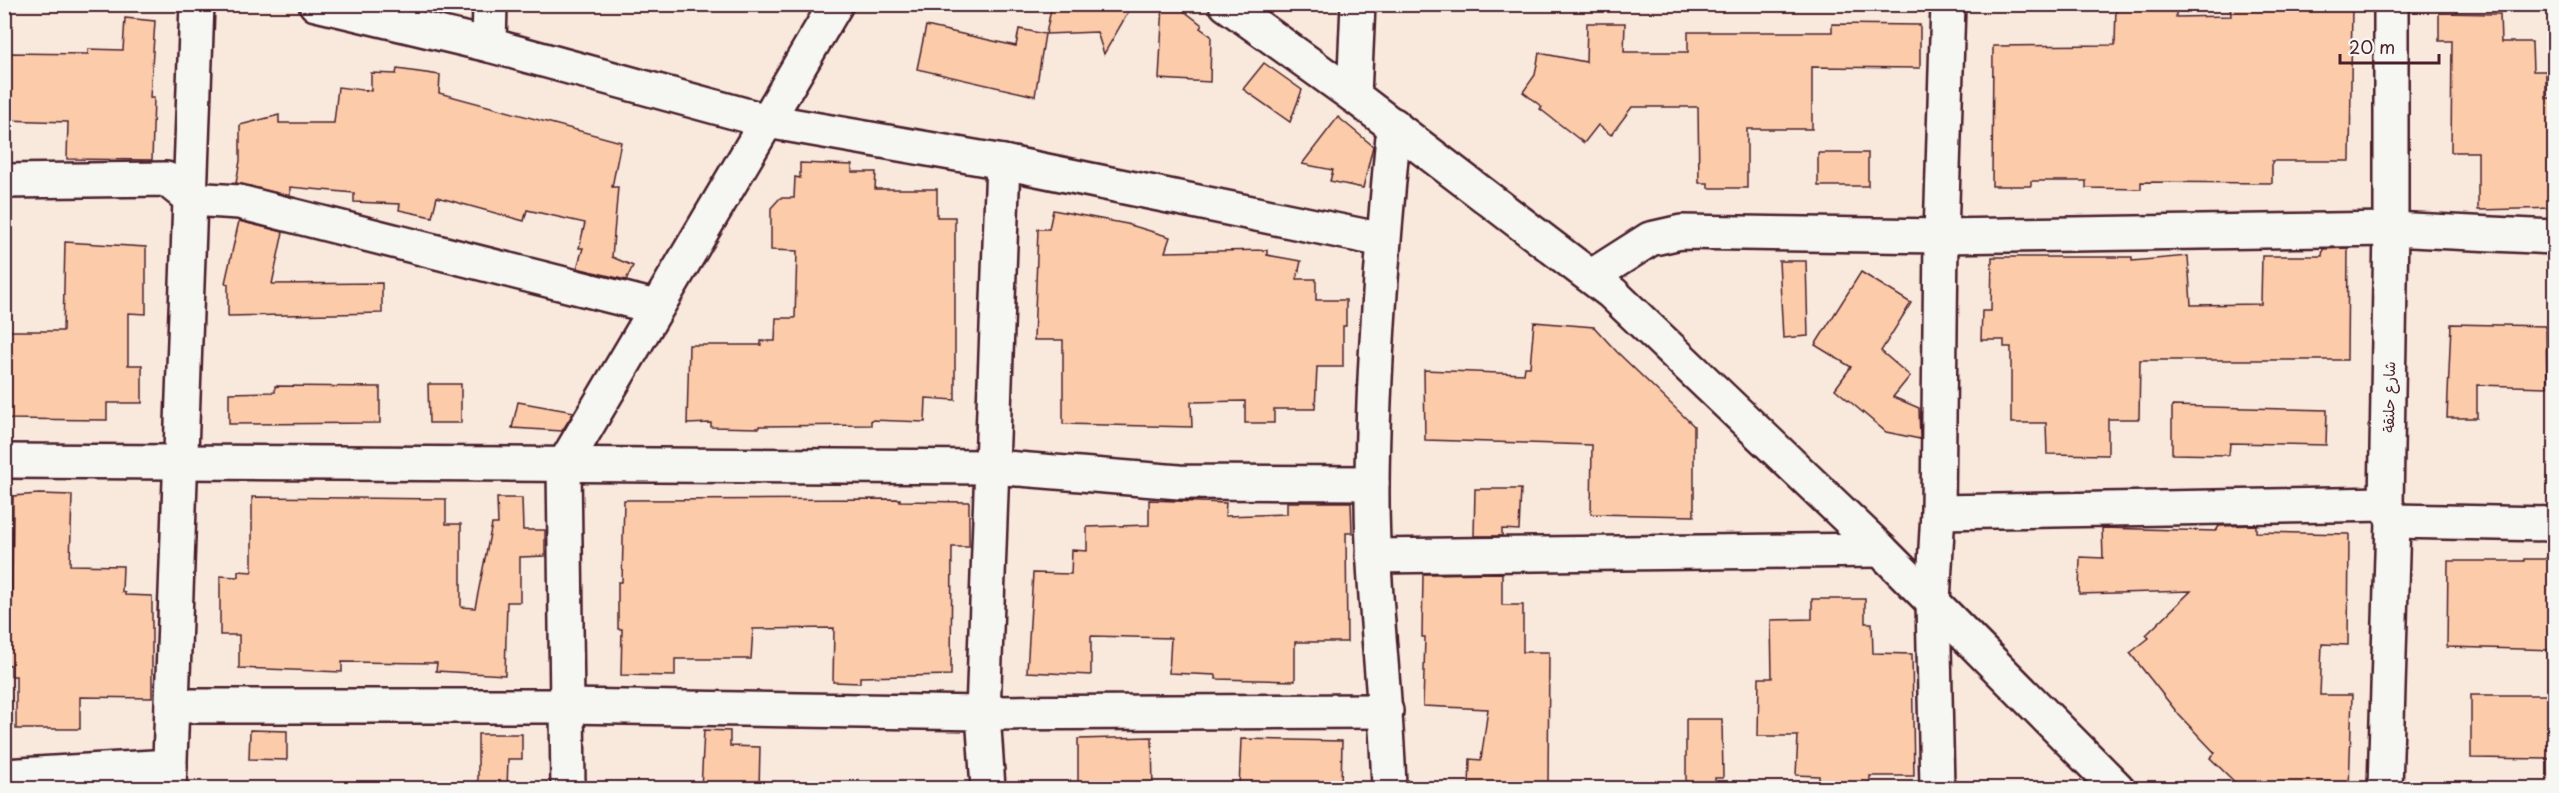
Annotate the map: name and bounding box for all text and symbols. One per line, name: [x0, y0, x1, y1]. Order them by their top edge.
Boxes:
scale bar: [2340, 27, 2439, 65]
text: 20 m: [2349, 33, 2395, 60]
street label: شارع حلنقة: [2376, 361, 2400, 433]

